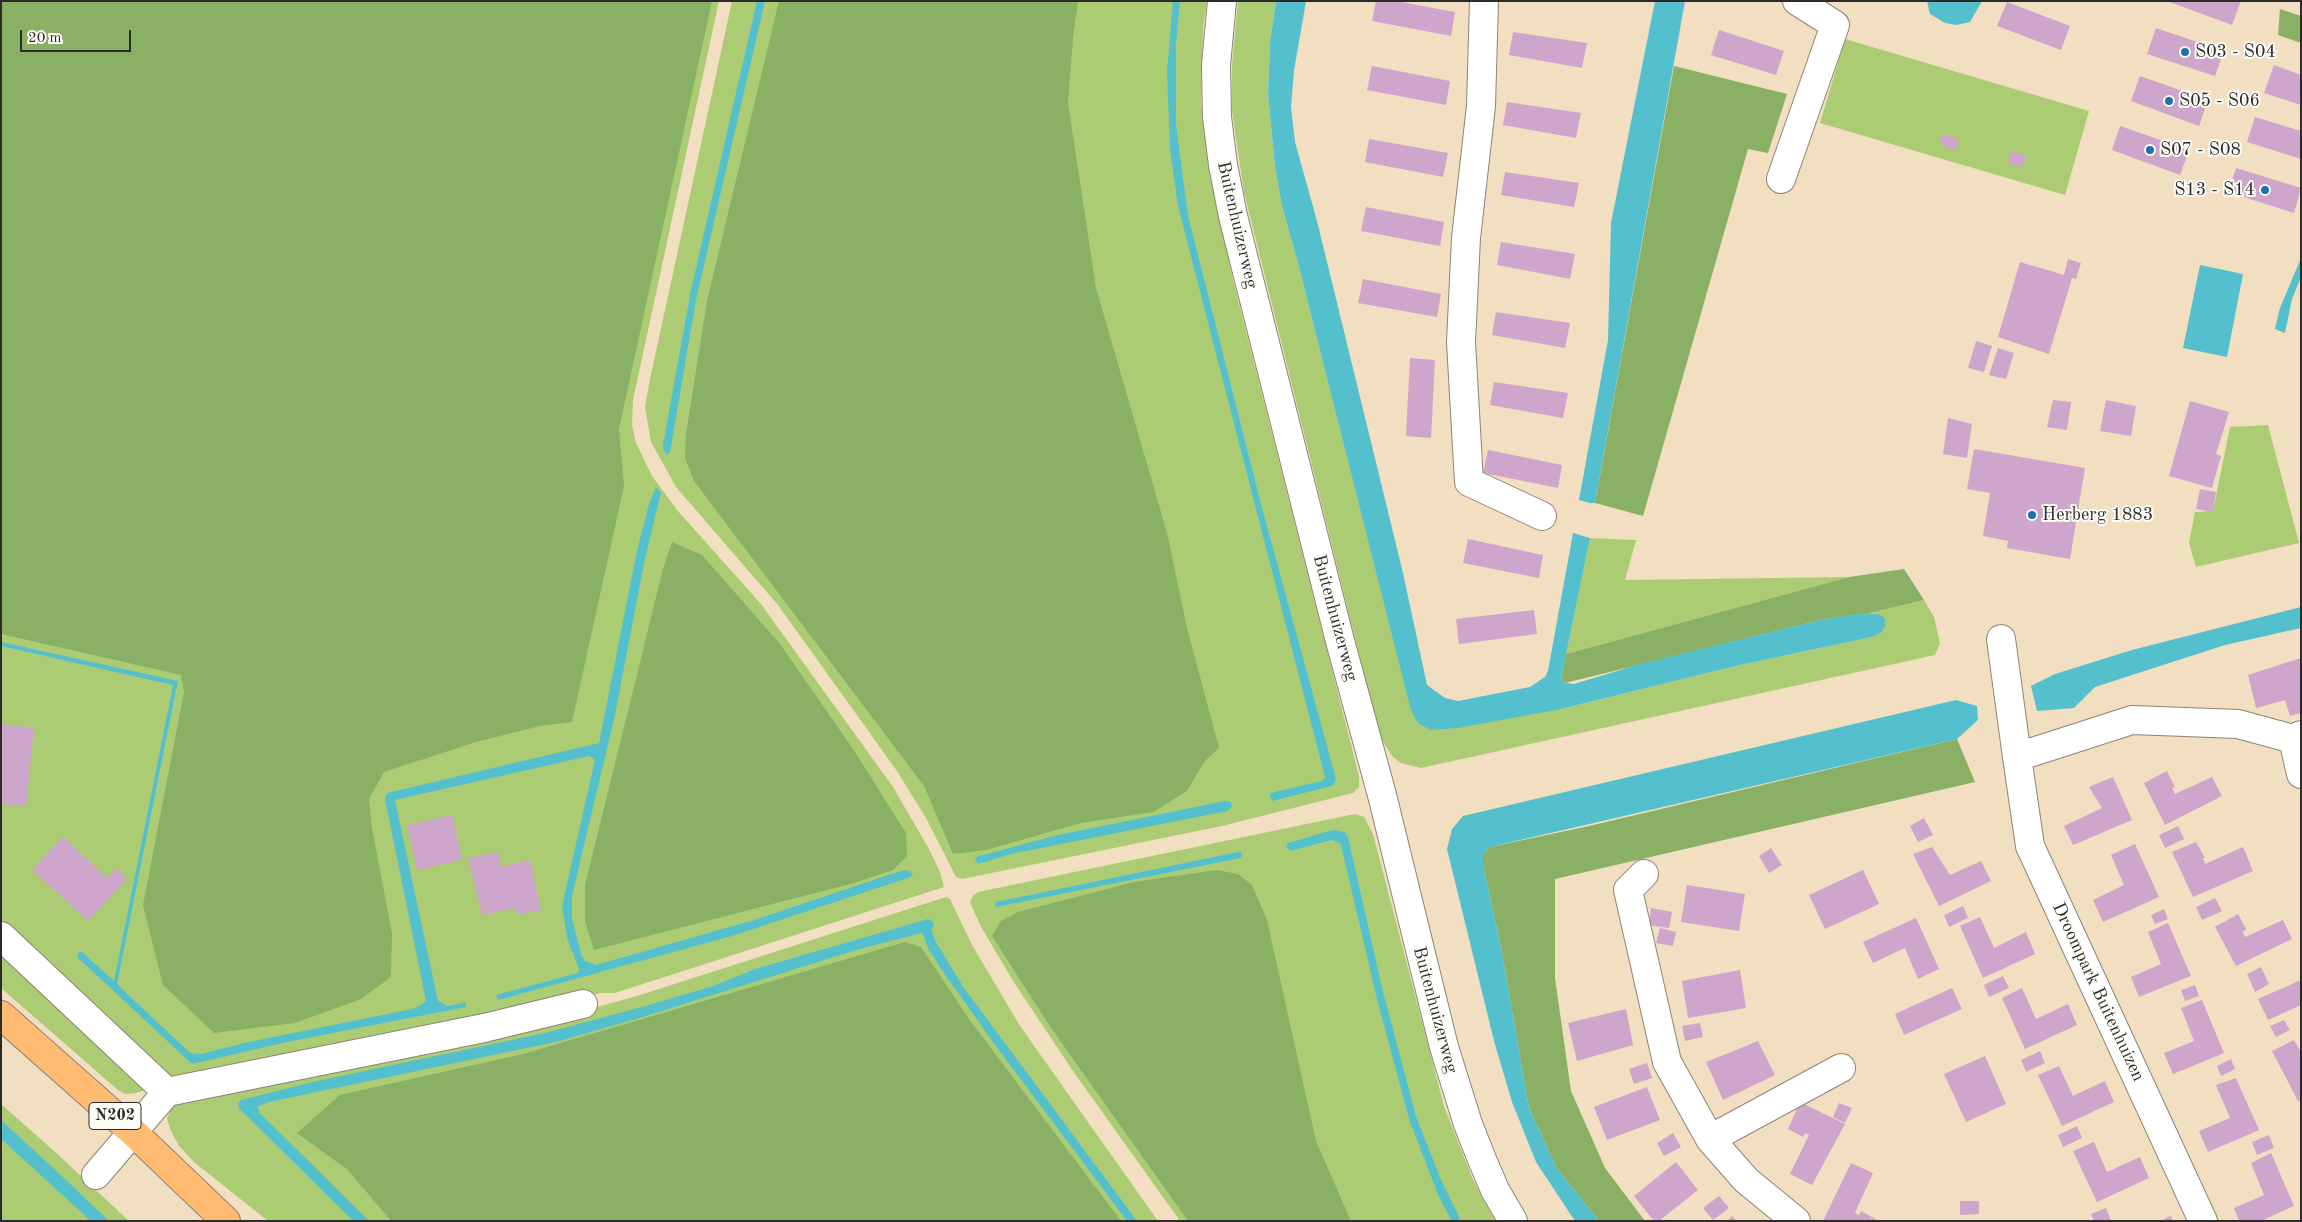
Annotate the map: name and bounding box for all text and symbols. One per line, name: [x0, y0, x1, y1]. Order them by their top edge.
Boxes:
scale bar: [22, 20, 134, 52]
text: 20 m: [28, 31, 62, 46]
place label: S03 - S04: [2195, 41, 2276, 63]
marker: S03 - S04: [2179, 46, 2191, 58]
place label: S05 - S06: [2179, 90, 2260, 112]
marker: S05 - S06: [2163, 95, 2175, 107]
place label: S07 - S08: [2160, 139, 2241, 161]
marker: S07 - S08: [2144, 144, 2156, 156]
street label: Buitenhuizerweg: [1212, 159, 1262, 291]
place label: S13 - S14: [2174, 179, 2255, 201]
marker: S13 - S14: [2259, 184, 2271, 196]
place label: Herberg 1883: [2042, 504, 2153, 526]
marker: Herberg 1883: [2026, 509, 2038, 521]
street label: Buitenhuizerweg: [1308, 552, 1362, 684]
street label: Droompark Buitenhuizen: [2047, 899, 2149, 1085]
street label: Buitenhuizerweg: [1408, 944, 1462, 1076]
road number: N202: [89, 1102, 141, 1130]

